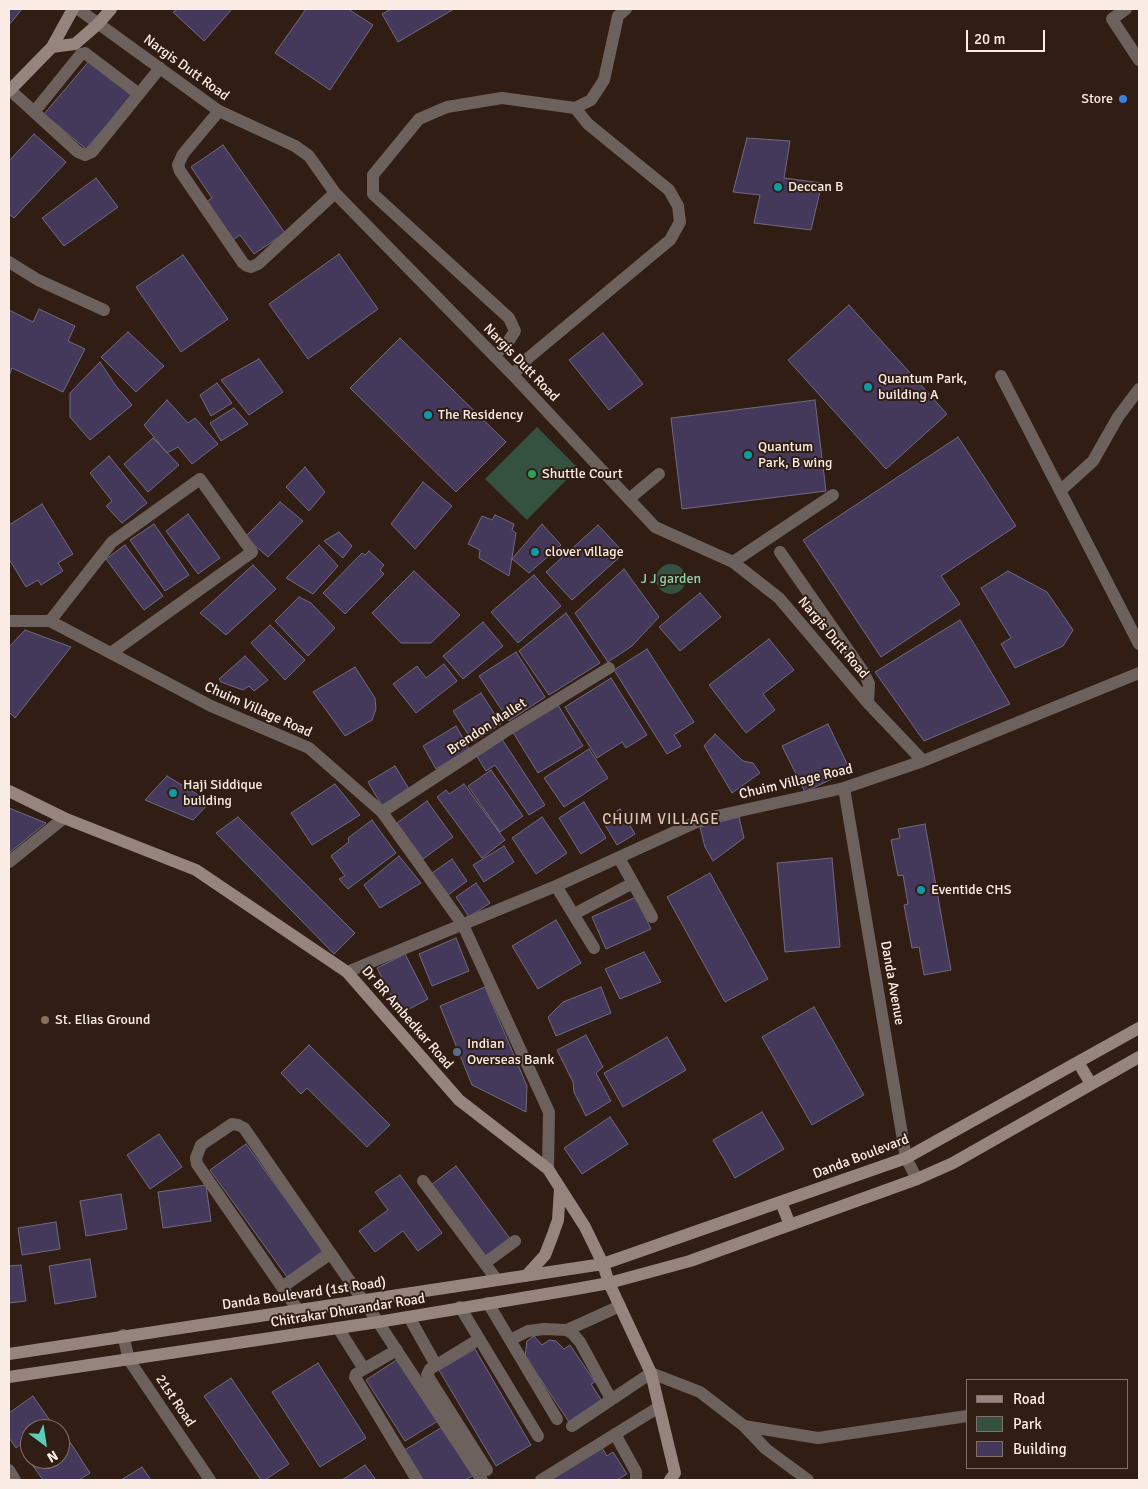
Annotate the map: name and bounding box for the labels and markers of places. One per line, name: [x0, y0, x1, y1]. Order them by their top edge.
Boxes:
place label: Store: [1081, 91, 1113, 107]
marker: Store: [1117, 93, 1129, 105]
place label: Deccan B: [788, 179, 843, 195]
marker: Deccan B: [772, 181, 784, 193]
place label: Quantum Park, building A: [878, 371, 967, 404]
marker: Quantum Park, building A: [862, 381, 874, 393]
place label: The Residency: [438, 407, 523, 423]
marker: The Residency: [422, 409, 434, 421]
place label: Quantum Park, B wing: [758, 439, 832, 472]
marker: Quantum Park, B wing: [742, 449, 754, 461]
place label: Shuttle Court: [542, 466, 623, 482]
marker: Shuttle Court: [526, 468, 538, 480]
place label: clover village: [545, 544, 624, 560]
marker: clover village: [529, 546, 541, 558]
place label: Haji Siddique building: [183, 777, 263, 810]
marker: Haji Siddique building: [167, 787, 179, 799]
place label: Eventide CHS: [931, 882, 1012, 898]
marker: Eventide CHS: [915, 884, 927, 896]
place label: St. Elias Ground: [55, 1012, 150, 1028]
marker: St. Elias Ground: [39, 1014, 51, 1026]
place label: Indian Overseas Bank: [467, 1036, 554, 1068]
marker: Indian Overseas Bank: [451, 1046, 463, 1058]

